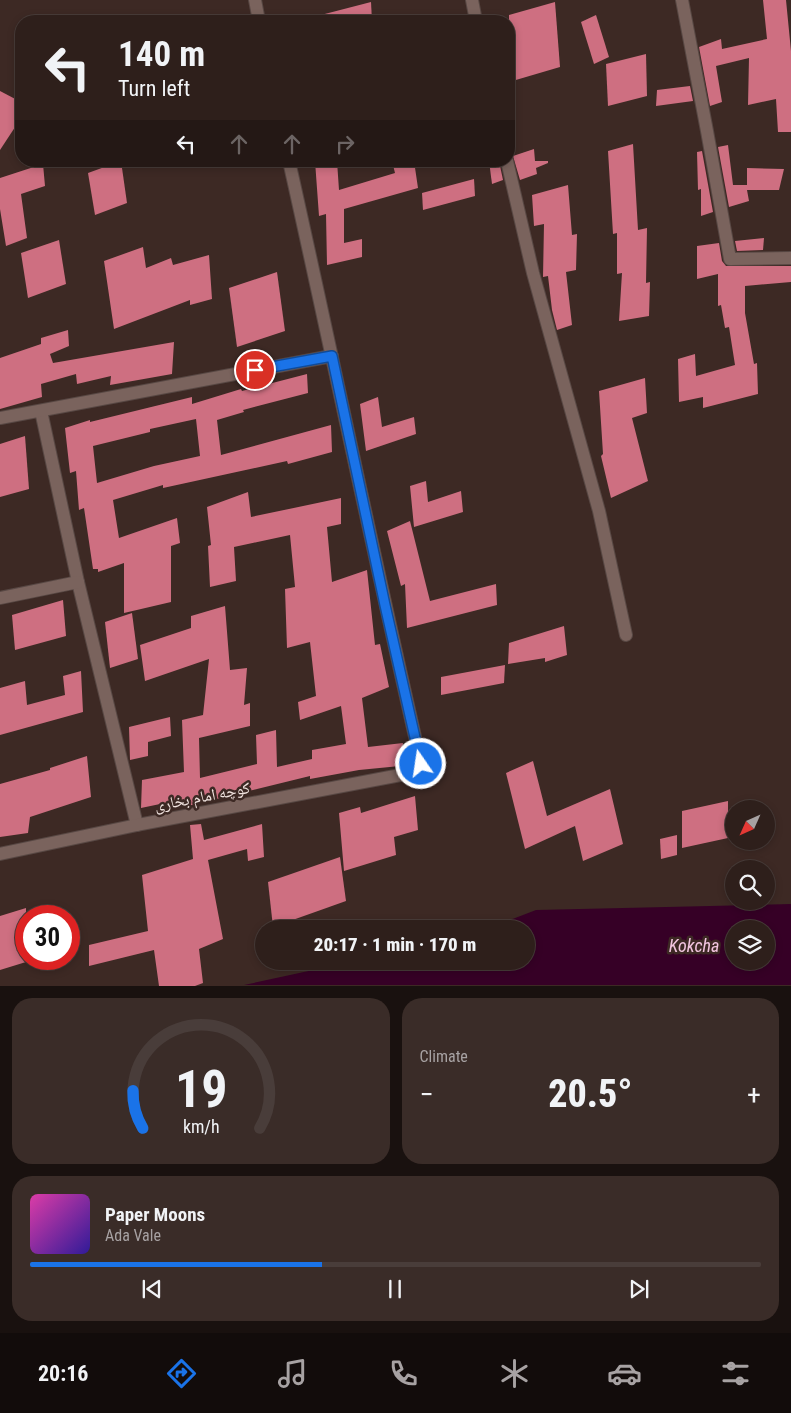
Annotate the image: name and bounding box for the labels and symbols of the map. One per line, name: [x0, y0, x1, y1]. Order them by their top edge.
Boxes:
pin: [234, 349, 276, 391]
position arrow: [394, 737, 446, 789]
street label: کوچه امام بخاری: [153, 778, 252, 816]
north arrow: [725, 800, 775, 850]
speed limit sign: 30: [15, 905, 80, 970]
water label: Kokcha: [669, 935, 719, 956]

